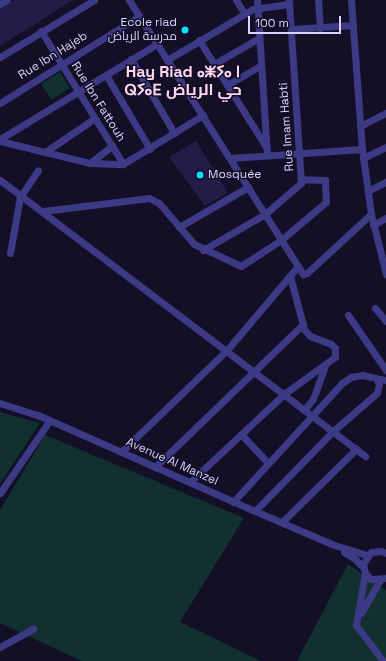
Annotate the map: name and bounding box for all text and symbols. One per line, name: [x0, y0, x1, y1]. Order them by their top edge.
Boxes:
scale bar: [250, 8, 343, 34]
text: 100 m: [255, 15, 289, 31]
place label: Ecole riad مدرسة الرياض: [108, 16, 177, 44]
marker: Ecole riad مدرسة الرياض: [180, 25, 190, 35]
street label: Rue Ibn Hajeb: [16, 29, 90, 83]
street label: Rue Ibn Fattouh: [68, 60, 128, 144]
district label: Hay Riad ⴰⵥⵢⴰ ⵏ ⵕⵢⴰⴹ حي الرياض: [124, 62, 242, 100]
street label: Rue Imam Habti: [277, 82, 297, 172]
place label: Mosquée: [208, 168, 261, 182]
marker: Mosquée: [195, 170, 205, 180]
street label: Avenue Al Manzel: [124, 435, 220, 489]

